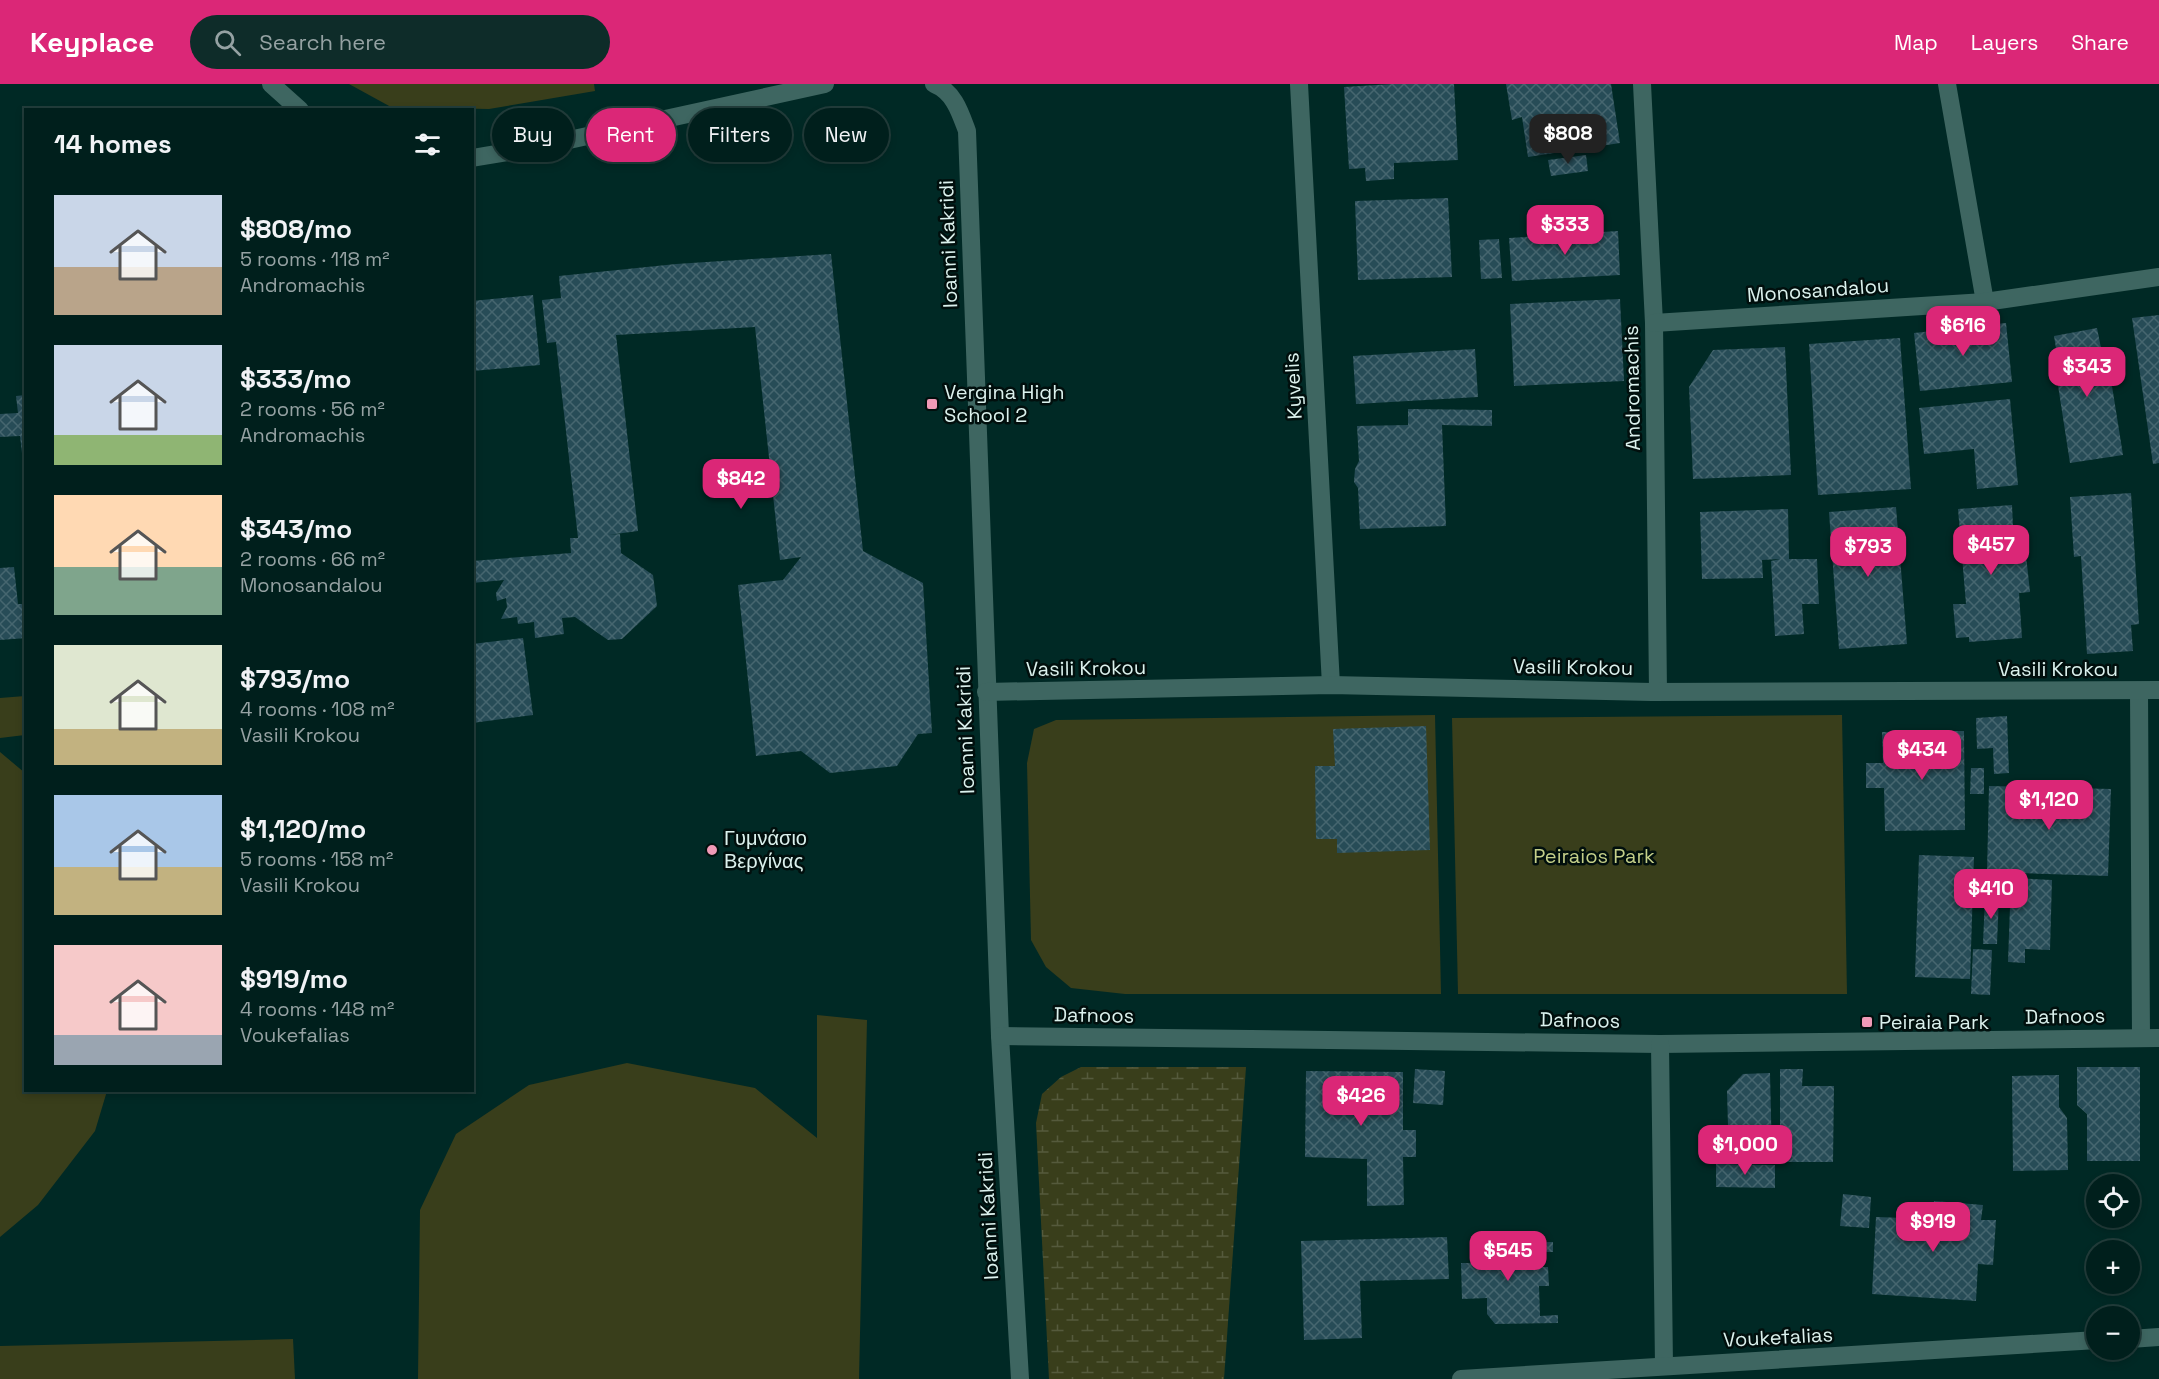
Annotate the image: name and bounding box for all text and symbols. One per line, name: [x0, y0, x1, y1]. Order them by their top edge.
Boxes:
search box: [190, 15, 610, 69]
text: Keyplace: [30, 24, 154, 60]
icon: search: [211, 26, 244, 59]
text: Search here: [259, 28, 386, 56]
text: Map: [1894, 29, 1938, 56]
text: Layers: [1971, 29, 2038, 56]
text: Share: [2071, 29, 2129, 56]
chip: Buy: [492, 108, 574, 162]
chip: Rent: [586, 108, 676, 162]
chip: Filters: [688, 108, 792, 162]
chip: New: [804, 108, 889, 162]
pin: $808: [1532, 114, 1604, 165]
text: $808: [1543, 120, 1593, 146]
text: 14 homes: [54, 127, 172, 161]
icon: filters: [411, 128, 444, 161]
street label: Ioanni Kakridi: [933, 180, 963, 308]
pin: $333: [1529, 205, 1601, 256]
text: $333: [1541, 211, 1589, 237]
text: $808/mo: [240, 212, 352, 246]
icon: home: [102, 219, 174, 291]
text: 5 rooms · 118 m²: [240, 246, 390, 272]
text: Andromachis: [240, 272, 365, 298]
street label: Monosandalou: [1746, 272, 1890, 308]
pin: $616: [1927, 306, 1999, 357]
text: $616: [1940, 312, 1986, 338]
street label: Andromachis: [1618, 325, 1646, 451]
pin: $343: [2051, 347, 2123, 398]
street label: Kyvelis: [1278, 352, 1308, 420]
text: $343: [2062, 353, 2112, 379]
text: $333/mo: [240, 362, 351, 396]
icon: home: [102, 369, 174, 441]
place label: Vergina High School 2: [944, 379, 1064, 428]
text: 2 rooms · 56 m²: [240, 396, 385, 422]
marker: Vergina High School 2: [925, 397, 939, 411]
text: Andromachis: [240, 422, 365, 448]
pin: $842: [705, 459, 777, 510]
text: $842: [717, 465, 765, 491]
text: $343/mo: [240, 512, 352, 546]
icon: home: [102, 519, 174, 591]
pin: $457: [1955, 525, 2027, 576]
pin: $793: [1832, 527, 1904, 578]
text: $457: [1967, 531, 2015, 557]
text: $793: [1844, 533, 1892, 559]
text: 2 rooms · 66 m²: [240, 546, 385, 572]
text: Monosandalou: [240, 572, 382, 598]
street label: Vasili Krokou: [1513, 653, 1633, 681]
street label: Vasili Krokou: [1026, 654, 1146, 682]
street label: Vasili Krokou: [1998, 656, 2118, 682]
text: $793/mo: [240, 662, 350, 696]
street label: Ioanni Kakridi: [950, 666, 980, 794]
icon: home: [102, 669, 174, 741]
text: 4 rooms · 108 m²: [240, 696, 395, 722]
text: Vasili Krokou: [240, 722, 360, 748]
pin: $434: [1886, 730, 1958, 781]
text: $434: [1897, 736, 1947, 762]
pin: $1,120: [2000, 780, 2098, 831]
text: $1,120: [2019, 786, 2079, 812]
text: $1,120/mo: [240, 812, 366, 846]
icon: home: [102, 819, 174, 891]
place label: Γυμνάσιο Βεργίνας: [724, 825, 807, 874]
marker: Γυμνάσιο Βεργίνας: [705, 843, 719, 857]
park label: Peiraios Park: [1533, 843, 1655, 869]
text: 5 rooms · 158 m²: [240, 846, 393, 872]
pin: $410: [1955, 869, 2027, 920]
text: Vasili Krokou: [240, 872, 360, 898]
text: $410: [1968, 875, 2014, 901]
text: $919/mo: [240, 962, 348, 996]
icon: home: [102, 969, 174, 1041]
text: 4 rooms · 148 m²: [240, 996, 394, 1022]
street label: Dafnoos: [1054, 1001, 1134, 1029]
street label: Dafnoos: [2025, 1002, 2105, 1030]
street label: Dafnoos: [1540, 1006, 1620, 1034]
place label: Peiraia Park: [1879, 1009, 1990, 1035]
marker: Peiraia Park: [1860, 1015, 1874, 1029]
text: Voukefalias: [240, 1022, 350, 1048]
pin: $426: [1325, 1076, 1397, 1127]
text: $426: [1336, 1082, 1386, 1108]
pin: $1,000: [1696, 1125, 1794, 1176]
text: $1,000: [1712, 1131, 1778, 1157]
street label: Ioanni Kakridi: [972, 1151, 1004, 1281]
map controls: [2086, 1174, 2140, 1360]
button: locate: [2086, 1174, 2140, 1228]
pin: $919: [1897, 1202, 1969, 1253]
text: $919: [1910, 1208, 1956, 1234]
pin: $545: [1472, 1231, 1544, 1282]
text: $545: [1484, 1237, 1532, 1263]
button: +: [2086, 1240, 2140, 1294]
button: −: [2086, 1306, 2140, 1360]
street label: Voukefalias: [1722, 1321, 1834, 1353]

